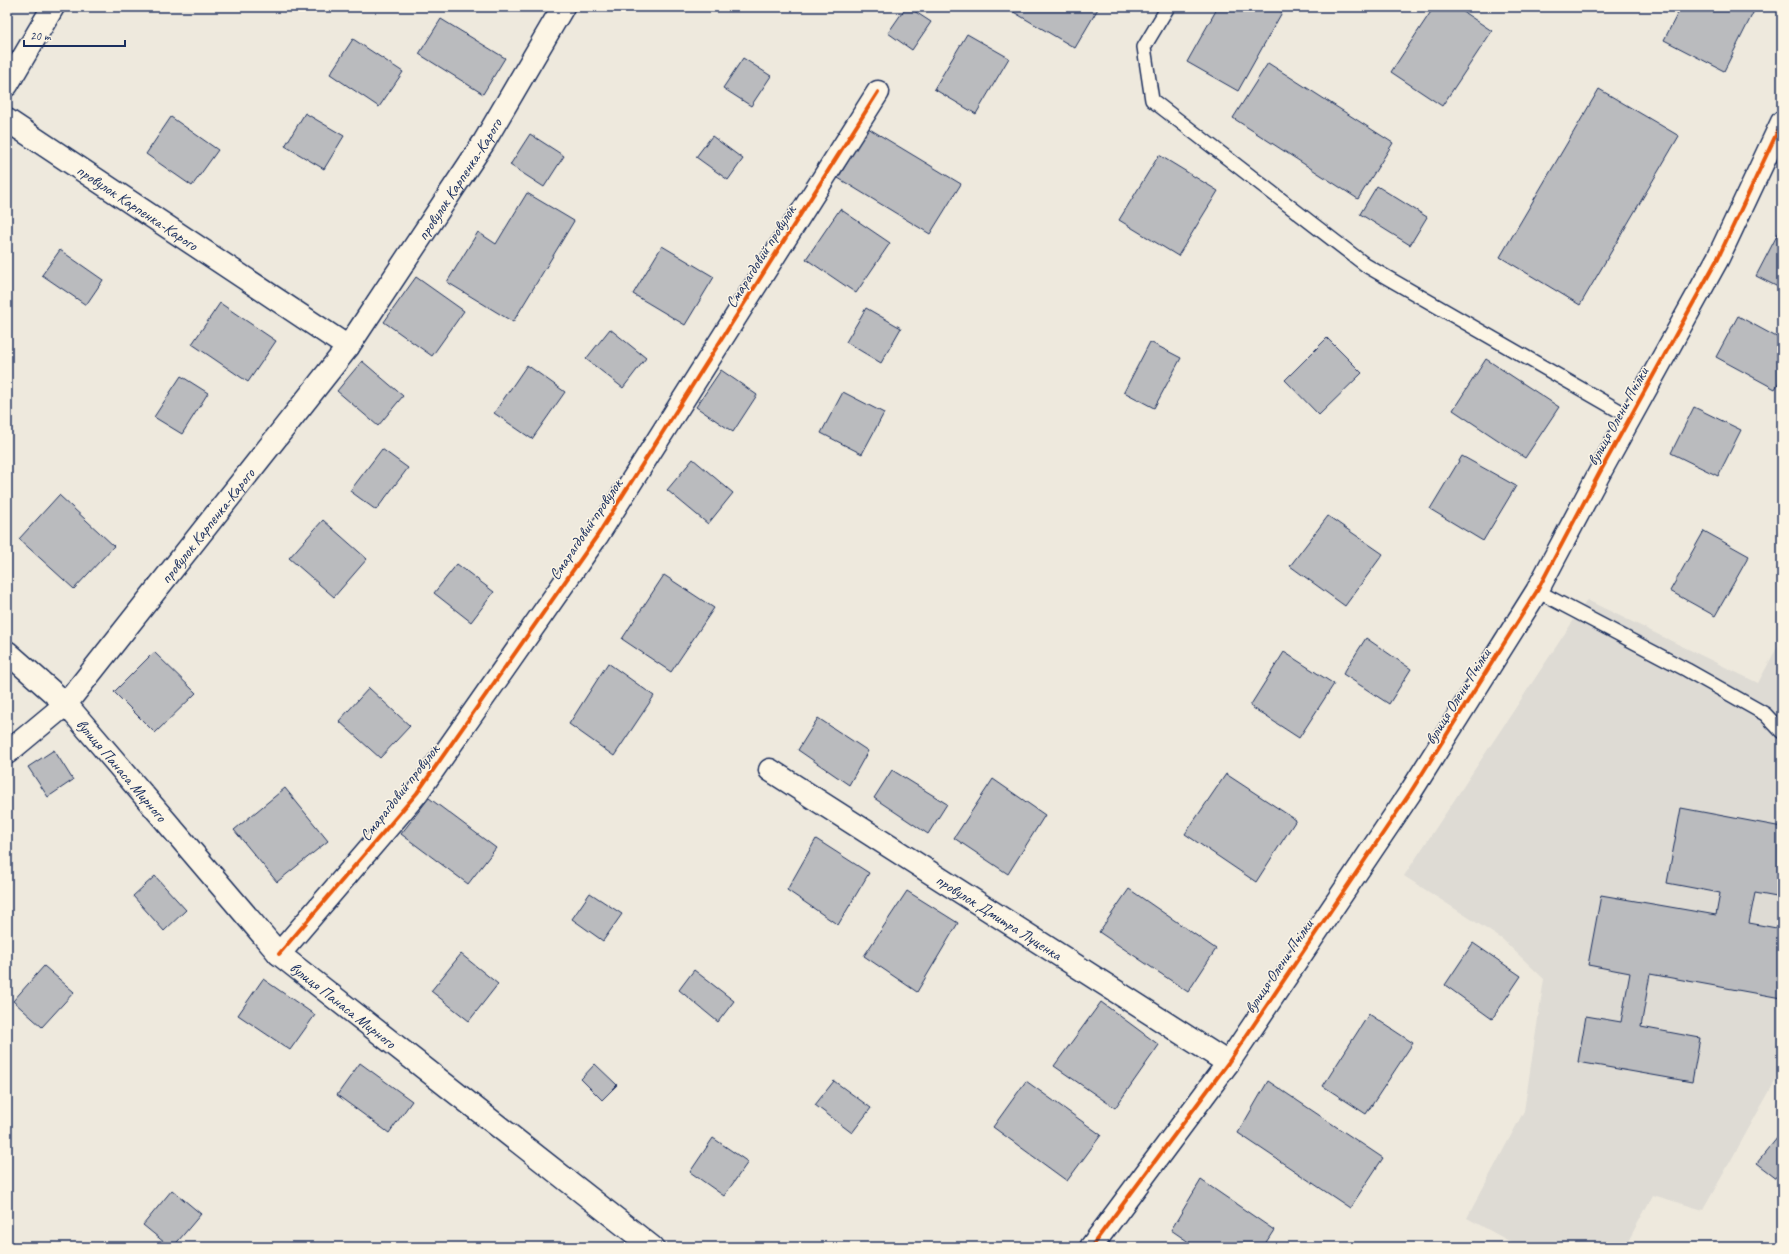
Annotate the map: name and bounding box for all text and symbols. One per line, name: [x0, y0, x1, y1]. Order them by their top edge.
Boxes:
scale bar: [24, 22, 125, 48]
text: 20 m: [30, 28, 52, 44]
street label: провулок Карпенка-Карого: [413, 114, 507, 244]
street label: провулок Карпенка-Карого: [73, 160, 203, 256]
street label: Смарагдовий провулок: [721, 200, 801, 312]
street label: вулиця Олени Пчілки: [1583, 363, 1654, 469]
street label: провулок Карпенка-Карого: [156, 464, 260, 588]
street label: Смарагдовий провулок: [545, 474, 628, 584]
street label: вулиця Олени Пчілки: [1420, 644, 1496, 748]
street label: вулиця Панаса Мирного: [72, 715, 172, 827]
street label: Смарагдовий провулок: [356, 739, 444, 845]
street label: провулок Дмитра Луценка: [932, 870, 1066, 966]
street label: вулиця Олени Пчілки: [1240, 915, 1318, 1017]
street label: вулиця Панаса Мирного: [286, 958, 401, 1054]

